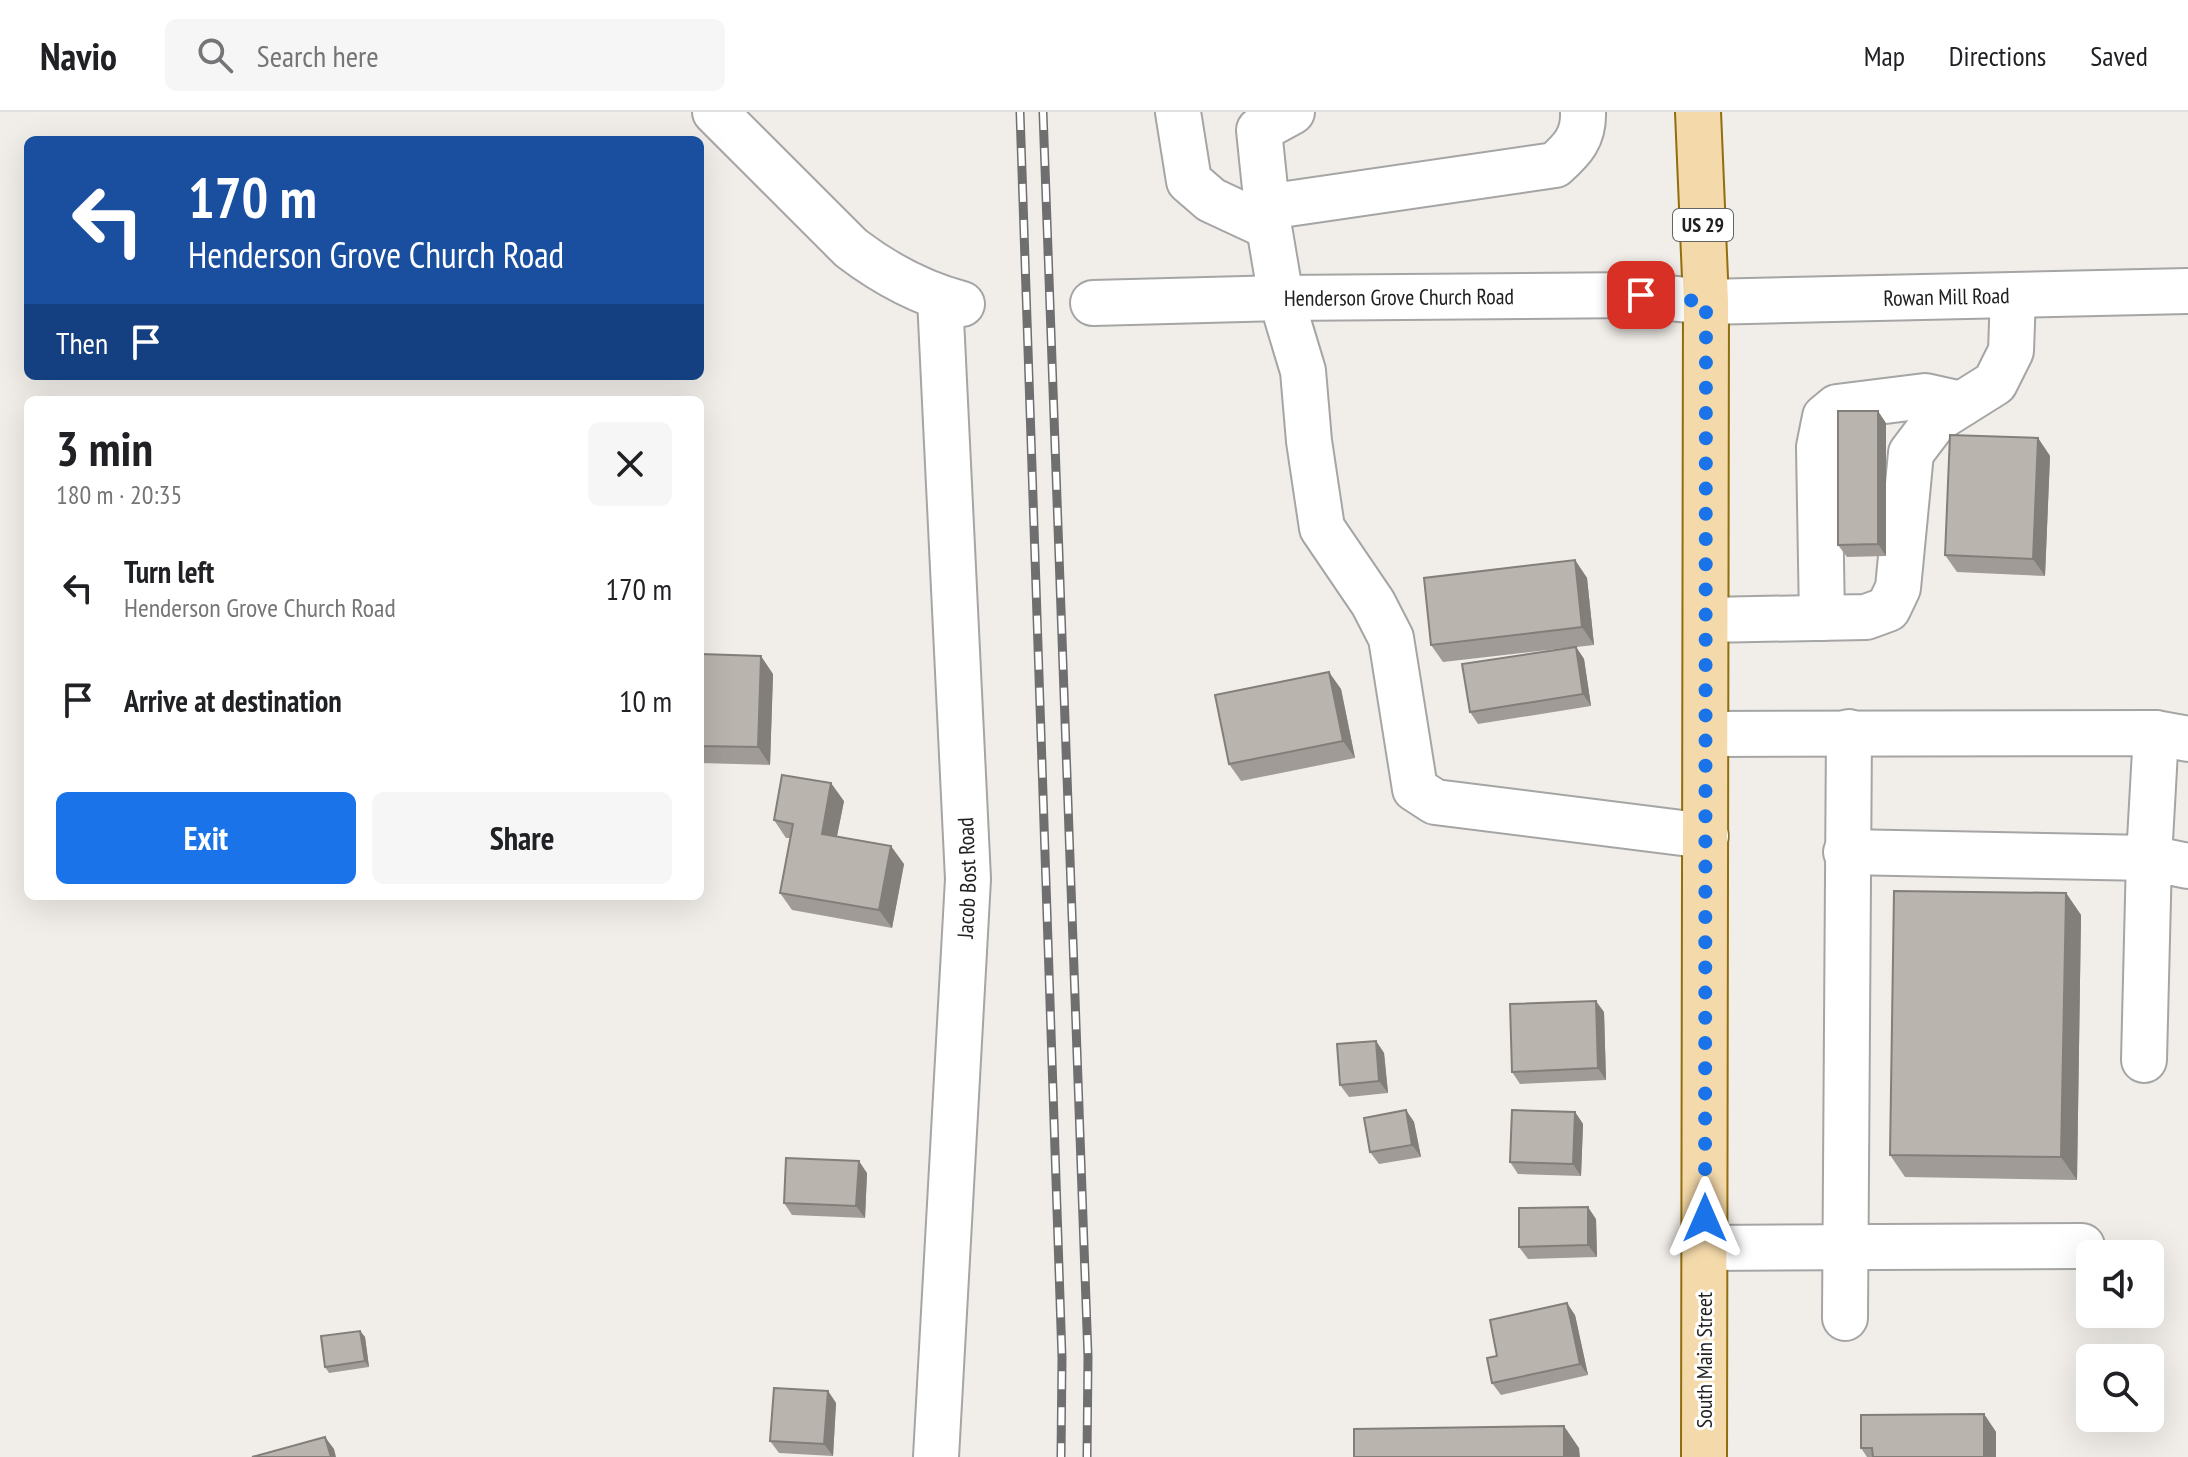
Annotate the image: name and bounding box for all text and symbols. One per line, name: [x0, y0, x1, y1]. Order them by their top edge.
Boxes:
search box: [165, 19, 725, 91]
text: Navio: [40, 31, 117, 80]
icon: search: [193, 33, 237, 77]
text: Search here: [257, 36, 379, 75]
text: Map: [1864, 37, 1905, 74]
text: Directions: [1949, 37, 2046, 74]
text: Saved: [2090, 37, 2148, 74]
text: 170 m: [188, 161, 317, 233]
icon: left: [56, 168, 160, 272]
road number: US 29: [1673, 209, 1733, 241]
text: Henderson Grove Church Road: [188, 231, 564, 278]
pin: [1607, 261, 1675, 329]
icon: arrive: [1619, 273, 1663, 317]
street label: Rowan Mill Road: [1883, 281, 2010, 312]
street label: Henderson Grove Church Road: [1284, 282, 1514, 312]
icon: arrive: [124, 320, 168, 364]
text: Then: [56, 323, 108, 362]
text: 3 min: [56, 417, 153, 479]
button: close: [588, 422, 672, 506]
text: 180 m · 20:35: [56, 478, 182, 511]
text: Turn left: [124, 552, 214, 591]
icon: left: [56, 566, 100, 610]
text: 170 m: [606, 569, 672, 608]
text: Henderson Grove Church Road: [124, 591, 396, 624]
icon: arrive: [56, 678, 100, 722]
text: Arrive at destination: [124, 681, 342, 720]
text: 10 m: [619, 681, 672, 720]
button: Exit: [56, 792, 356, 884]
button: Share: [372, 792, 672, 884]
street label: Jacob Bost Road: [951, 817, 982, 940]
position arrow: [1663, 1176, 1747, 1260]
map controls: [2076, 1240, 2164, 1432]
button: sound: [2076, 1240, 2164, 1328]
street label: South Main Street: [1690, 1292, 1718, 1428]
button: search: [2076, 1344, 2164, 1432]

